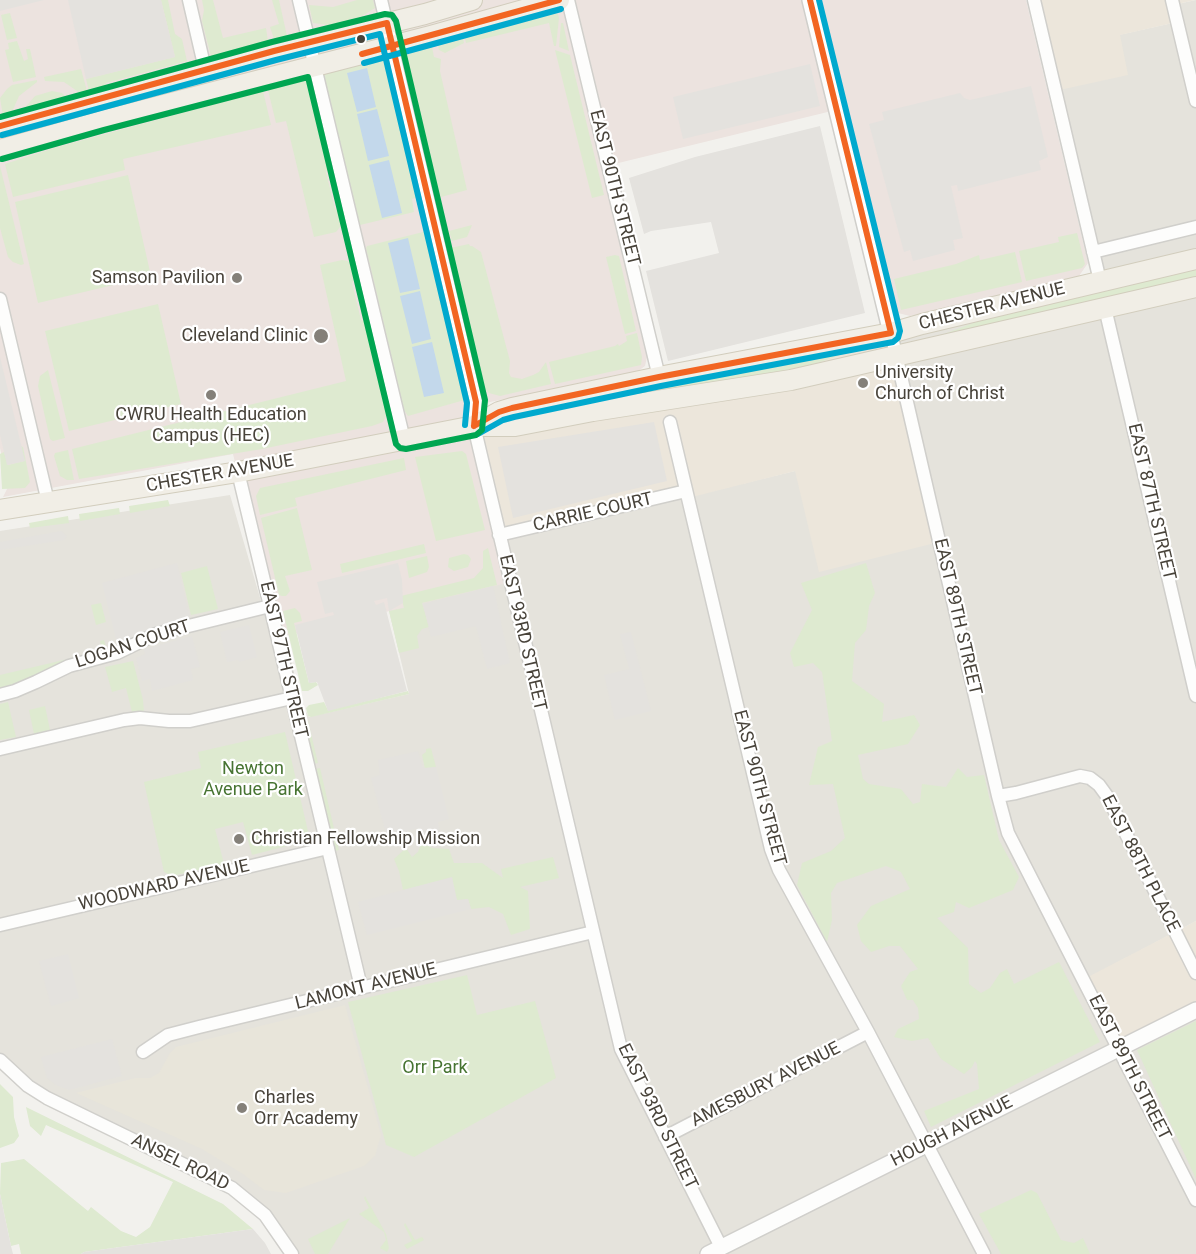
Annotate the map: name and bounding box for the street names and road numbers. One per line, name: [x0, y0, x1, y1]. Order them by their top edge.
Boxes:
street label: EAST 90TH STREET: [584, 108, 644, 268]
street label: CHESTER AVENUE: [917, 278, 1067, 336]
street label: EAST 87TH STREET: [1122, 422, 1180, 582]
street label: CHESTER AVENUE: [145, 450, 295, 498]
street label: CARRIE COURT: [531, 489, 655, 537]
street label: EAST 89TH STREET: [928, 537, 986, 697]
street label: EAST 93RD STREET: [494, 553, 550, 713]
street label: EAST 97TH STREET: [254, 580, 312, 740]
street label: LOGAN COURT: [73, 616, 193, 674]
street label: EAST 90TH STREET: [728, 708, 790, 868]
street label: EAST 88TH PLACE: [1096, 792, 1184, 936]
street label: WOODWARD AVENUE: [76, 856, 252, 916]
street label: LAMONT AVENUE: [293, 959, 439, 1015]
street label: EAST 89TH STREET: [1083, 992, 1175, 1144]
street label: AMESBURY AVENUE: [688, 1038, 844, 1132]
street label: EAST 93RD STREET: [612, 1041, 702, 1193]
street label: HOUGH AVENUE: [887, 1092, 1017, 1172]
street label: ANSEL ROAD: [127, 1130, 233, 1196]

